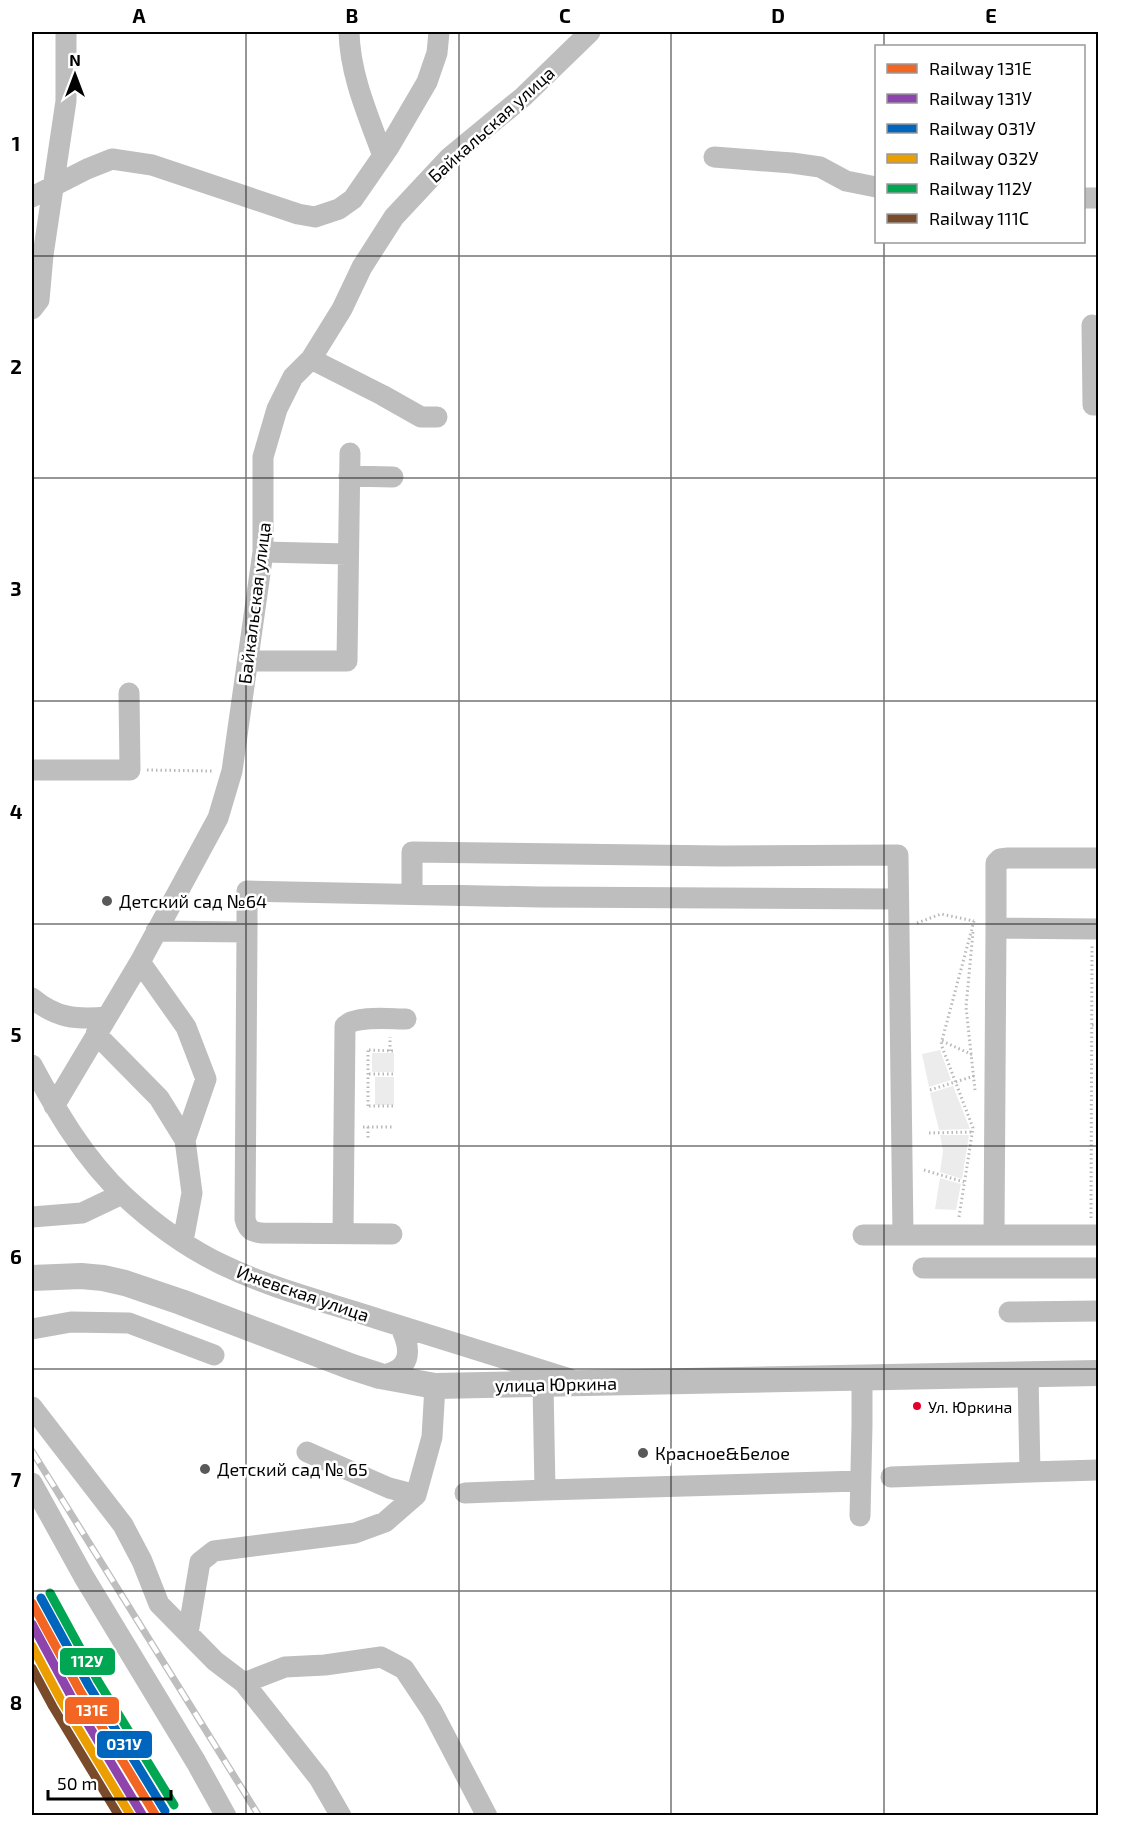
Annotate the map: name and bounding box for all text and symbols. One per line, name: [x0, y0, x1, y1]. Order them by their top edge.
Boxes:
text: A: [132, 3, 146, 27]
text: B: [346, 3, 358, 27]
text: C: [559, 3, 571, 27]
text: D: [771, 3, 785, 27]
text: E: [985, 3, 997, 27]
north arrow: [45, 45, 105, 105]
legend: [875, 45, 1085, 243]
text: N: [69, 50, 81, 69]
text: Railway 131Е: [929, 57, 1032, 79]
street label: Байкальская улица: [423, 61, 559, 187]
text: Railway 131У: [929, 87, 1032, 109]
text: Railway 031У: [929, 117, 1036, 139]
text: 1: [12, 131, 20, 155]
text: Railway 032У: [929, 147, 1038, 169]
text: Railway 112У: [929, 177, 1032, 199]
text: Railway 111С: [929, 207, 1029, 229]
text: 2: [10, 354, 22, 378]
street label: Байкальская улица: [233, 521, 275, 685]
text: 3: [10, 576, 22, 600]
text: 4: [10, 799, 23, 823]
place label: Детский сад №64: [119, 890, 267, 912]
marker: Детский сад №64: [100, 894, 114, 908]
text: 5: [10, 1022, 22, 1046]
text: 6: [10, 1244, 22, 1268]
street label: Ижевская улица: [234, 1260, 372, 1326]
street label: улица Юркина: [495, 1372, 617, 1396]
place label: Ул. Юркина: [928, 1397, 1012, 1416]
marker: Ул. Юркина: [911, 1400, 923, 1412]
place label: Красное&Белое: [655, 1442, 790, 1464]
marker: Красное&Белое: [636, 1446, 650, 1460]
place label: Детский сад № 65: [217, 1458, 368, 1480]
marker: Детский сад № 65: [198, 1462, 212, 1476]
text: 7: [11, 1467, 22, 1491]
line badge: 112У: [59, 1647, 116, 1676]
text: 112У: [71, 1651, 104, 1670]
text: 8: [10, 1690, 22, 1714]
line badge: 131Е: [64, 1696, 120, 1725]
text: 131Е: [76, 1700, 108, 1719]
line badge: 031У: [96, 1730, 153, 1759]
text: 031У: [106, 1734, 142, 1753]
scale bar: [48, 1763, 171, 1801]
text: 50 m: [57, 1772, 97, 1794]

